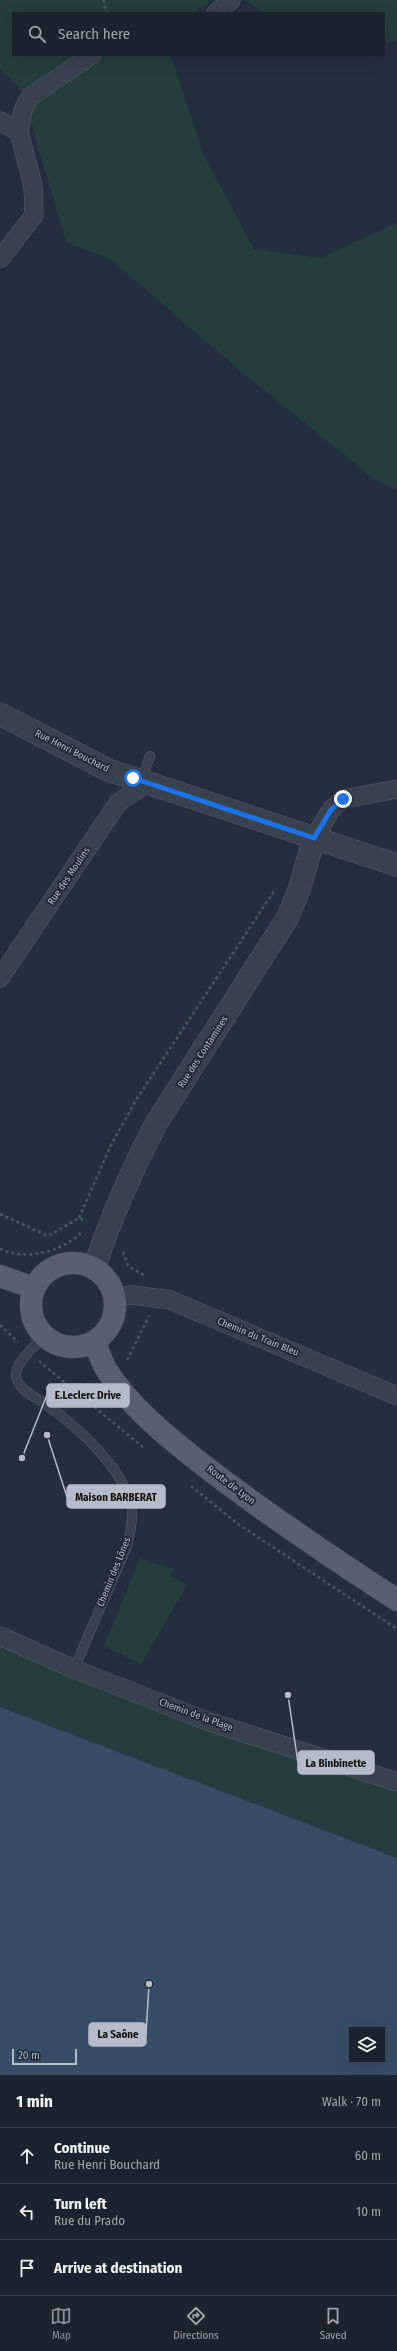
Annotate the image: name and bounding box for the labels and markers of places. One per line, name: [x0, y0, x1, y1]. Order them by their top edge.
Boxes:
callout: E.Leclerc Drive: [47, 1384, 129, 1407]
callout: Maison BARBERAT: [67, 1485, 165, 1508]
callout: La Binbinette: [298, 1751, 374, 1774]
callout: La Saône: [89, 2023, 146, 2046]

